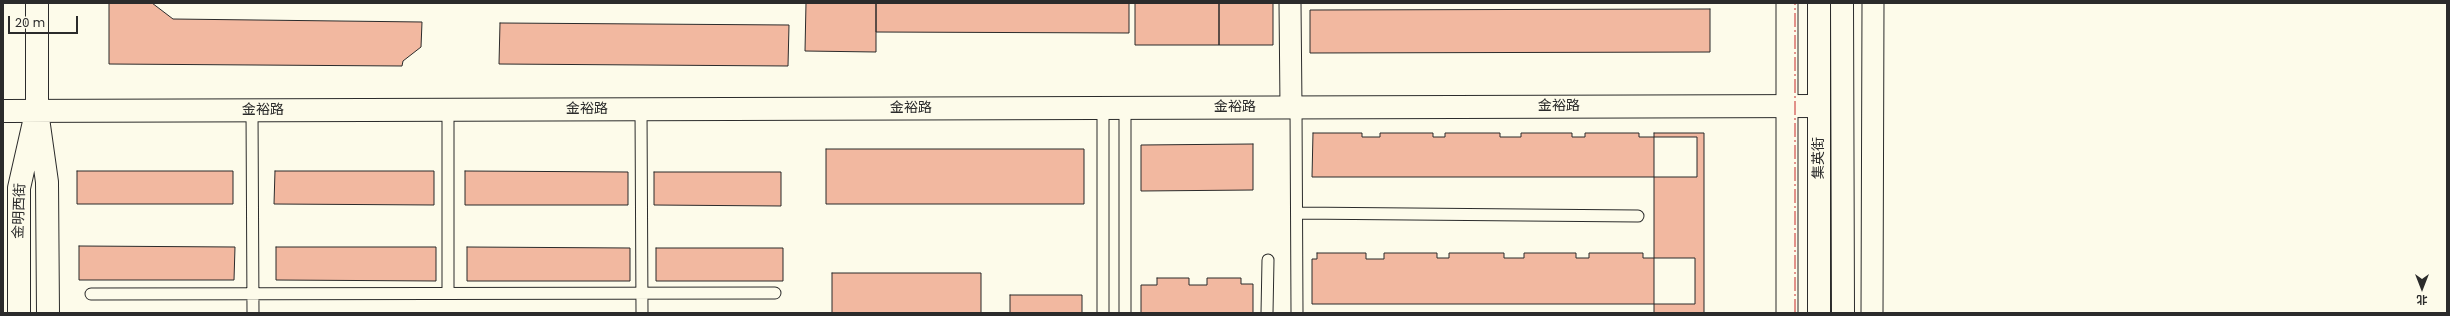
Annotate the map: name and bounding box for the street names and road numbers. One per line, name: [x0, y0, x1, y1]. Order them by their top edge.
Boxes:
street label: 金裕路: [1538, 98, 1580, 114]
street label: 金裕路: [1214, 99, 1256, 115]
street label: 金裕路: [890, 100, 932, 116]
street label: 金裕路: [566, 101, 608, 117]
street label: 金裕路: [242, 102, 284, 118]
street label: 集英街: [1811, 137, 1827, 179]
street label: 金明西街: [11, 183, 29, 239]

